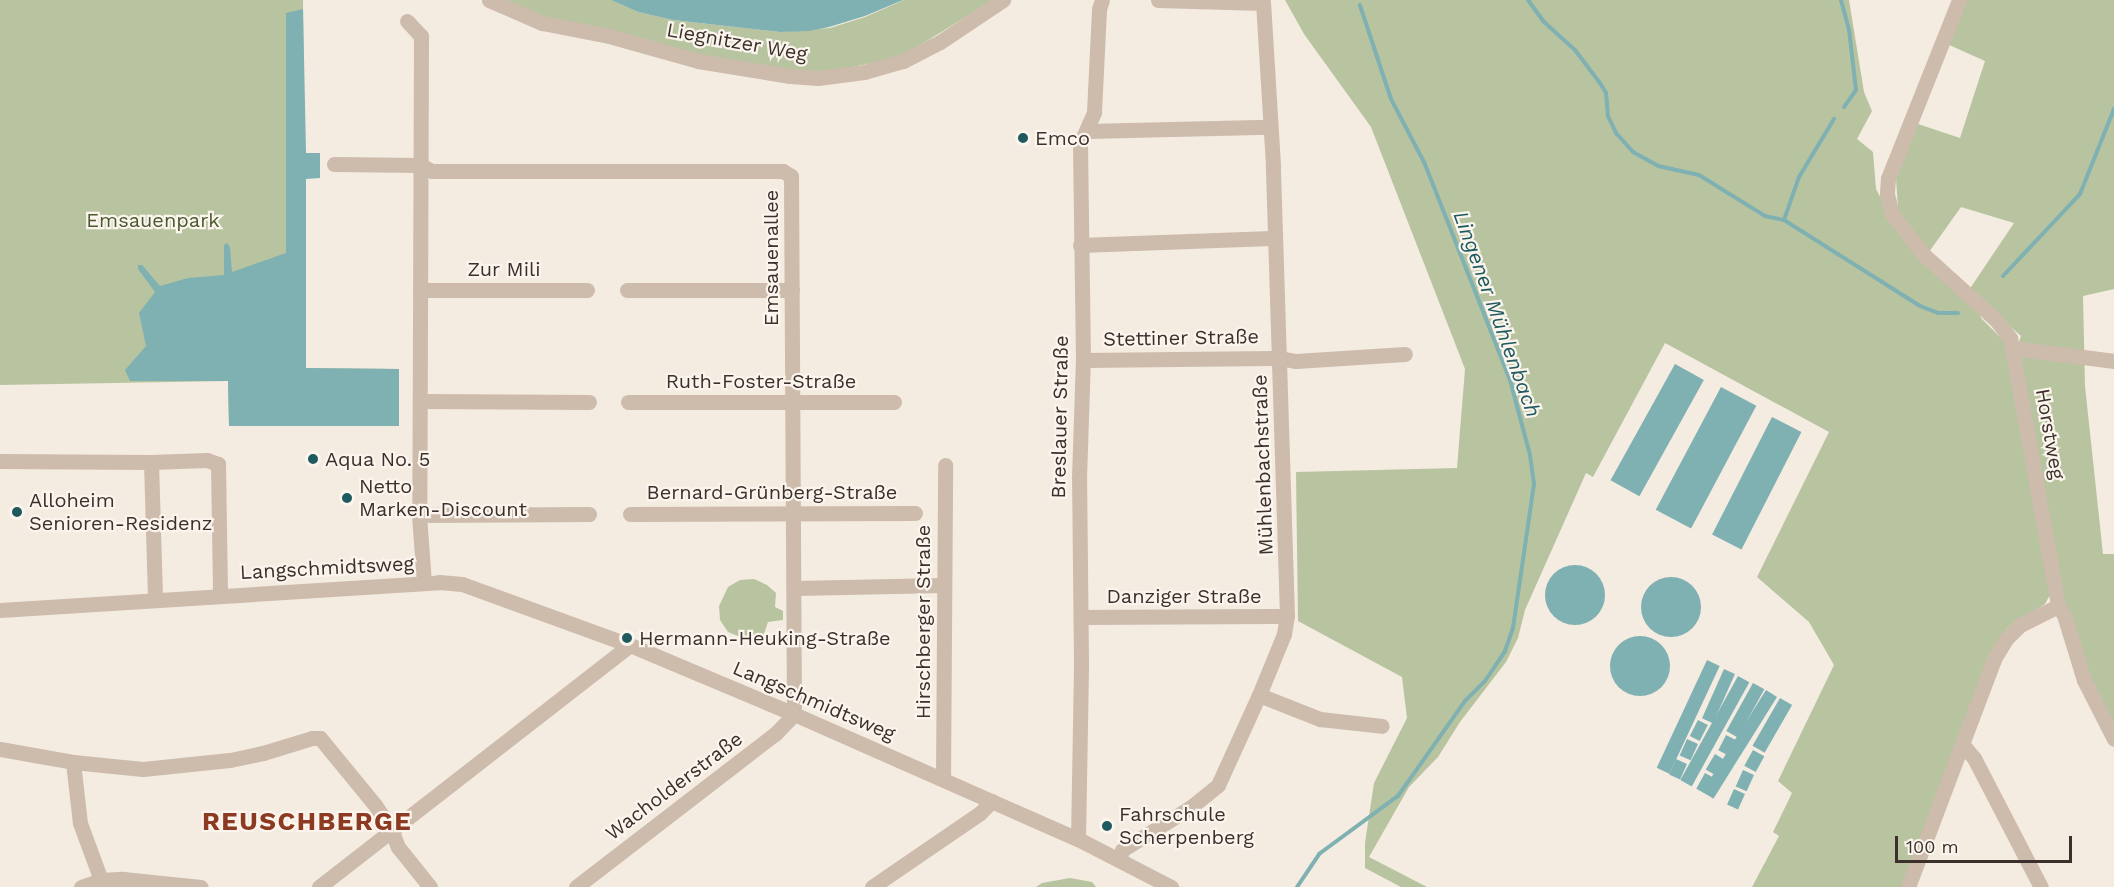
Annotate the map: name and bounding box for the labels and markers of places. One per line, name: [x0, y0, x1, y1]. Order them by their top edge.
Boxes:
place label: Emco: [1035, 126, 1090, 150]
marker: Emco: [1016, 131, 1030, 145]
place label: Aqua No. 5: [325, 447, 431, 471]
marker: Aqua No. 5: [306, 452, 320, 466]
place label: Netto Marken-Discount: [359, 474, 527, 521]
place label: Alloheim Senioren-Residenz: [29, 488, 213, 535]
marker: Netto Marken-Discount: [340, 491, 354, 505]
marker: Alloheim Senioren-Residenz: [10, 505, 24, 519]
place label: Hermann-Heuking-Straße: [639, 626, 891, 650]
marker: Hermann-Heuking-Straße: [620, 631, 634, 645]
place label: Fahrschule Scherpenberg: [1119, 802, 1254, 849]
marker: Fahrschule Scherpenberg: [1100, 819, 1114, 833]

